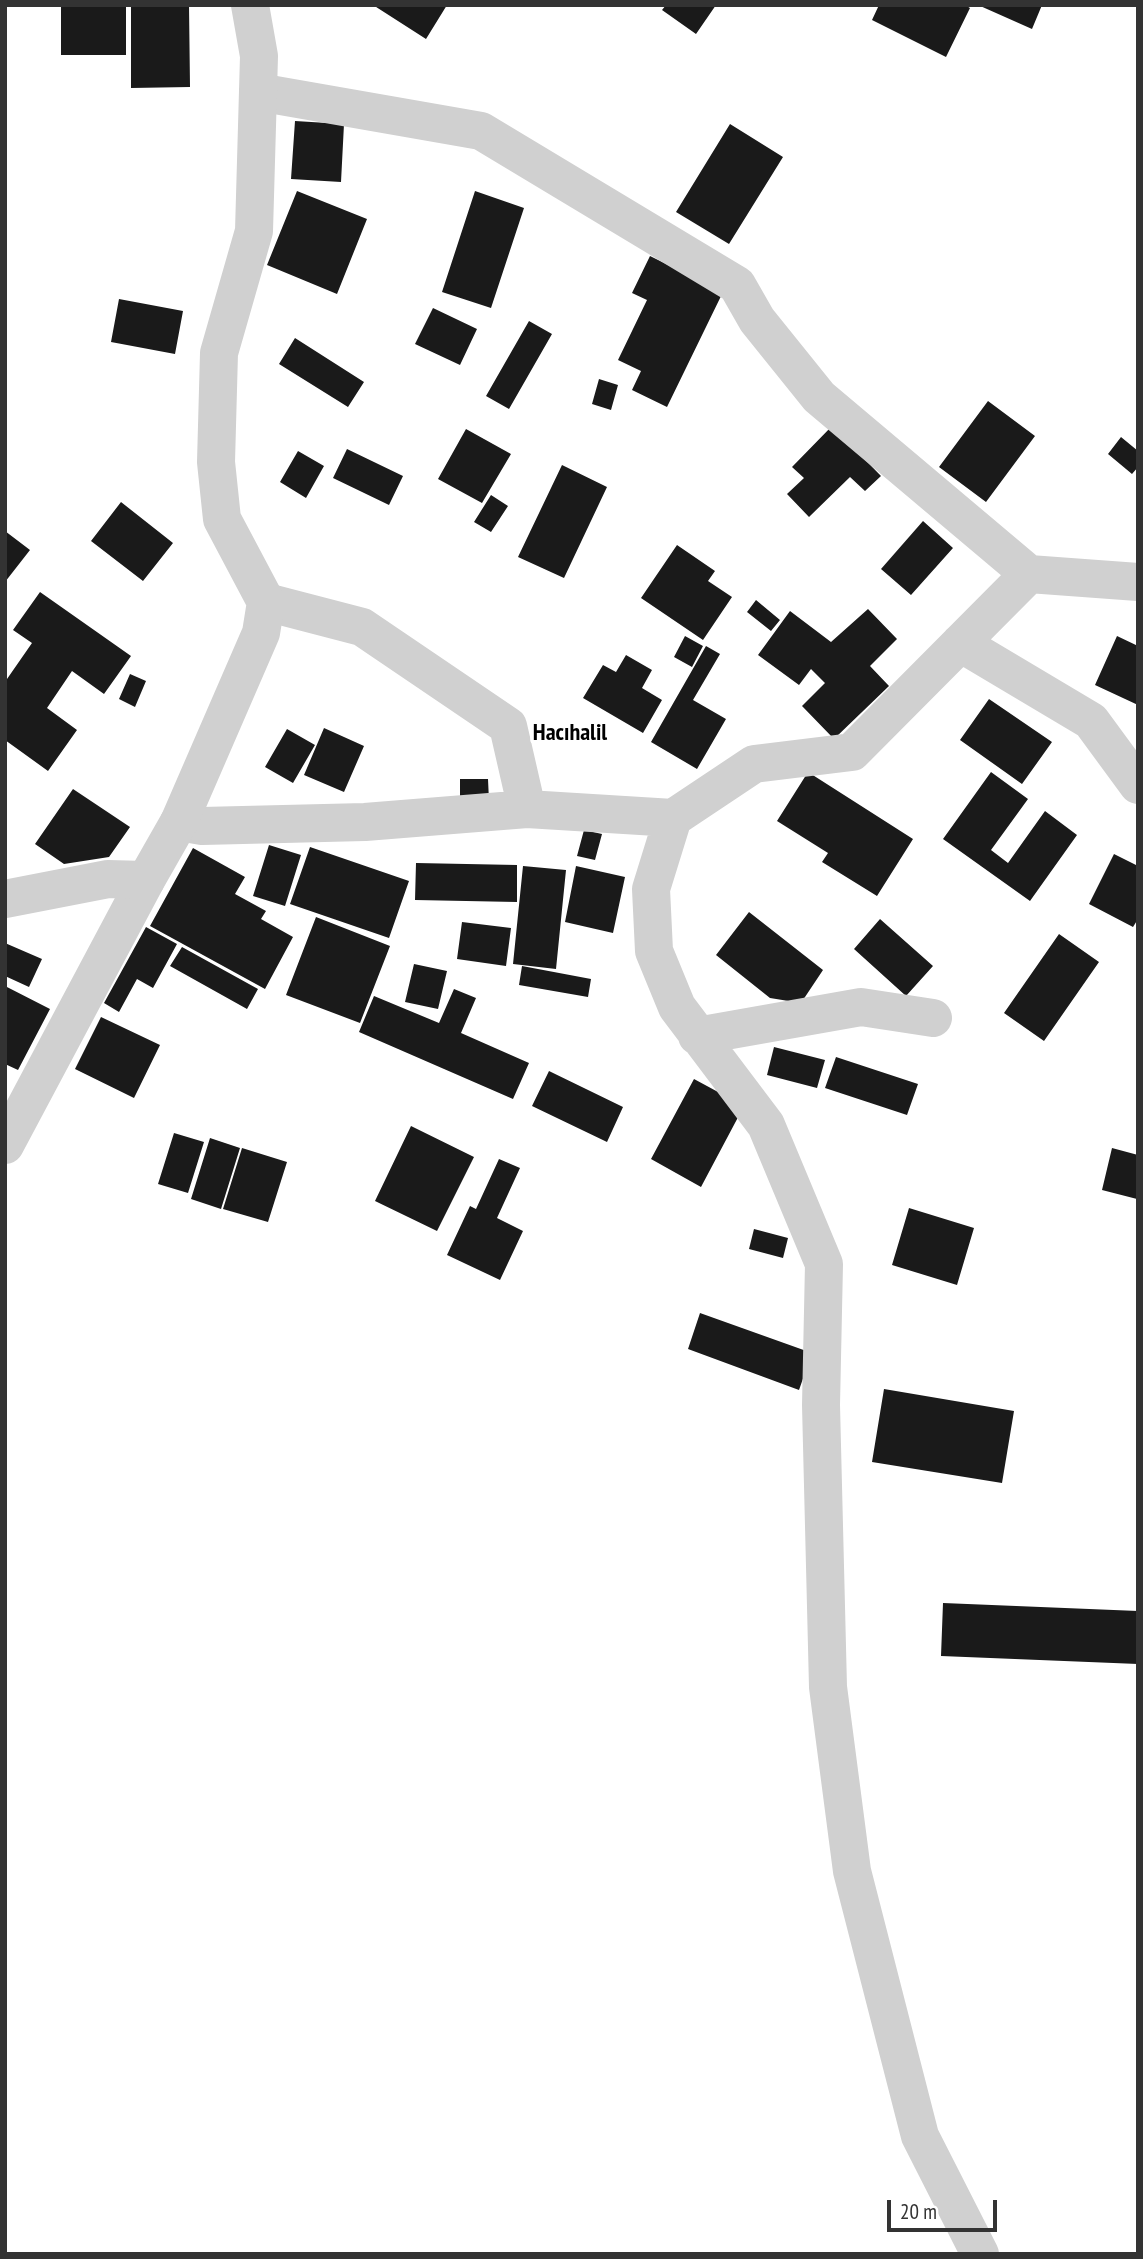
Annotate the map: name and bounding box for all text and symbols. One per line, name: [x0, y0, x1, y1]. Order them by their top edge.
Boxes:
district label: Hacıhalil: [533, 719, 607, 747]
scale bar: [891, 2186, 1001, 2230]
text: 20 m: [900, 2198, 937, 2225]

